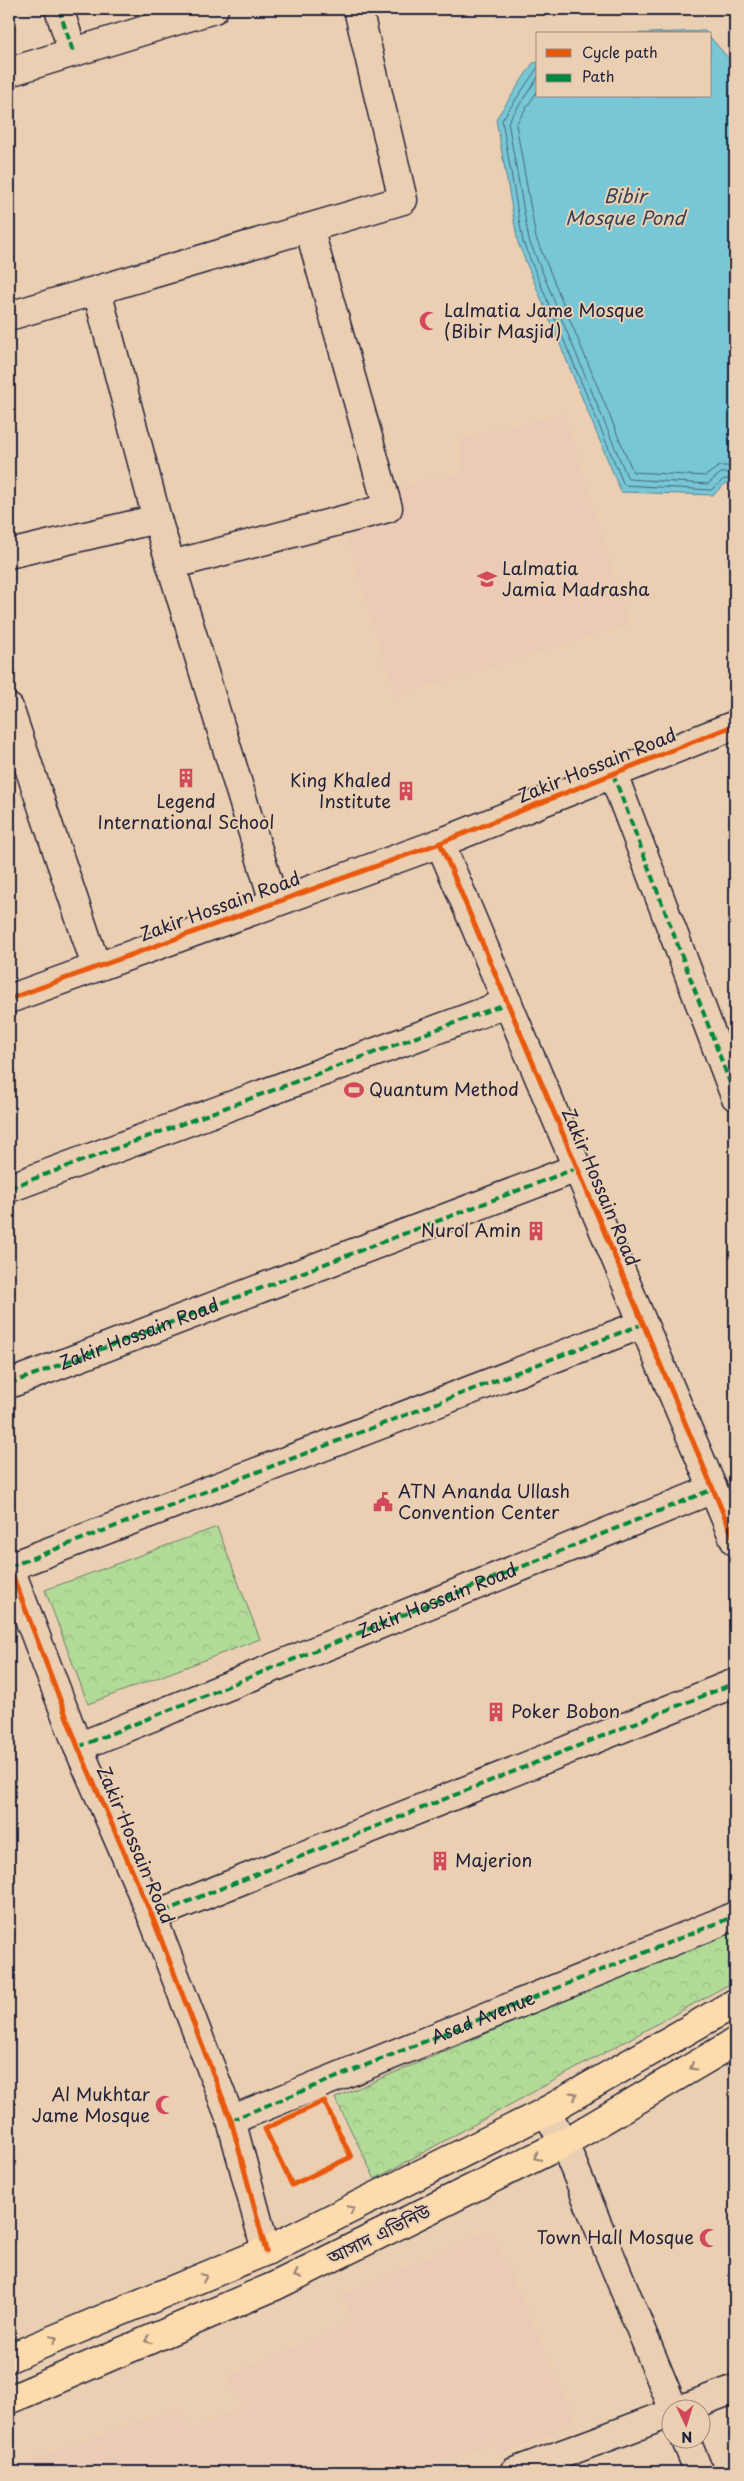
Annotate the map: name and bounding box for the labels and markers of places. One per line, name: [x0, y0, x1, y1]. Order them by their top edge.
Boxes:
place label: Lalmatia Jame Mosque (Bibir Masjid): [444, 296, 644, 344]
mosque icon: Lalmatia Jame Mosque (Bibir Masjid): [418, 310, 440, 332]
place label: Lalmatia Jamia Madrasha: [502, 554, 650, 602]
school or university icon: Lalmatia Jamia Madrasha: [476, 568, 498, 590]
place label: King Khaled Institute: [290, 766, 391, 814]
building icon: Legend International School: [175, 767, 197, 789]
building icon: King Khaled Institute: [395, 780, 417, 802]
place label: Legend International School: [98, 787, 274, 835]
place label: Quantum Method: [369, 1075, 519, 1102]
sports icon: Quantum Method: [343, 1079, 365, 1101]
place label: Nurol Amin: [421, 1216, 521, 1243]
building icon: Nurol Amin: [525, 1220, 547, 1242]
place label: ATN Ananda Ullash Convention Center: [398, 1477, 570, 1525]
public building icon: ATN Ananda Ullash Convention Center: [372, 1491, 394, 1513]
place label: Poker Bobon: [511, 1697, 620, 1724]
building icon: Poker Bobon: [485, 1701, 507, 1723]
place label: Majerion: [455, 1846, 532, 1873]
building icon: Majerion: [429, 1850, 451, 1872]
place label: Al Mukhtar Jame Mosque: [32, 2080, 151, 2128]
mosque icon: Al Mukhtar Jame Mosque: [154, 2094, 176, 2116]
place label: Town Hall Mosque: [537, 2223, 694, 2250]
mosque icon: Town Hall Mosque: [698, 2227, 720, 2249]

